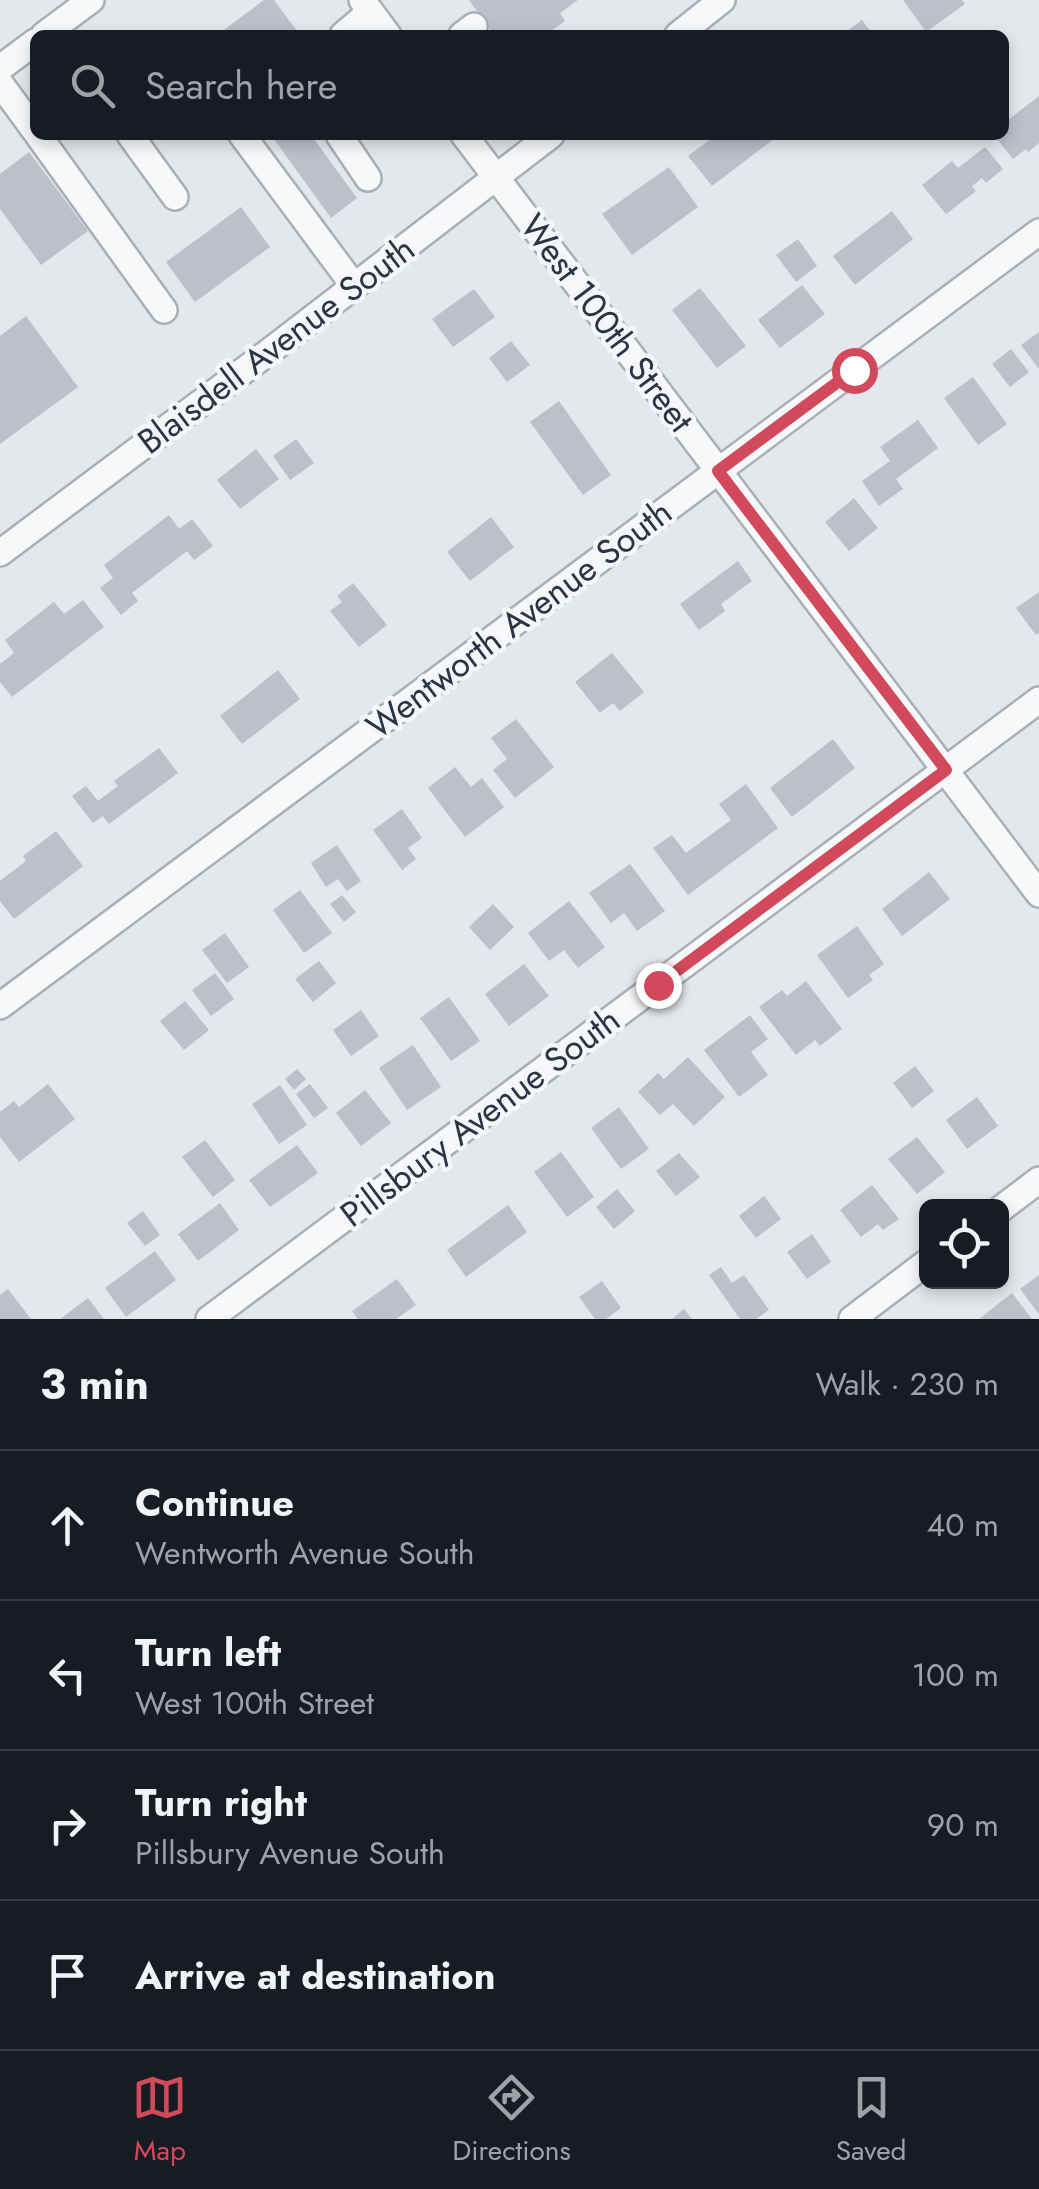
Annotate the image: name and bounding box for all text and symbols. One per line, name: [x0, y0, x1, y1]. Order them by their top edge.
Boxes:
search box: [30, 30, 1009, 140]
icon: search: [65, 58, 120, 113]
text: Search here: [145, 58, 337, 113]
street label: West 100th Street: [508, 204, 706, 443]
street label: Blaisdell Avenue South: [127, 224, 425, 466]
route start: [832, 348, 878, 394]
street label: Wentworth Avenue South: [356, 487, 682, 751]
route end: [636, 963, 682, 1009]
street label: Pillsbury Avenue South: [330, 995, 630, 1239]
map controls: [919, 1199, 1009, 1289]
button: locate: [919, 1199, 1009, 1289]
text: 3 min: [40, 1354, 149, 1415]
text: Walk · 230 m: [815, 1361, 999, 1407]
text: Continue: [135, 1475, 294, 1530]
icon: ahead: [40, 1498, 95, 1553]
text: 40 m: [927, 1502, 999, 1548]
text: Wentworth Avenue South: [135, 1530, 474, 1576]
text: Turn left: [135, 1625, 281, 1680]
icon: left: [40, 1648, 95, 1703]
text: 100 m: [912, 1652, 999, 1698]
text: West 100th Street: [135, 1680, 374, 1726]
text: Turn right: [135, 1775, 307, 1830]
icon: right: [40, 1798, 95, 1853]
text: 90 m: [927, 1802, 999, 1848]
text: Pillsbury Avenue South: [135, 1830, 445, 1876]
icon: arrive: [40, 1948, 95, 2003]
text: Arrive at destination: [135, 1948, 496, 2003]
tab: Map: [132, 2070, 187, 2171]
tab: Directions: [452, 2070, 571, 2171]
tab: Saved: [836, 2070, 907, 2171]

